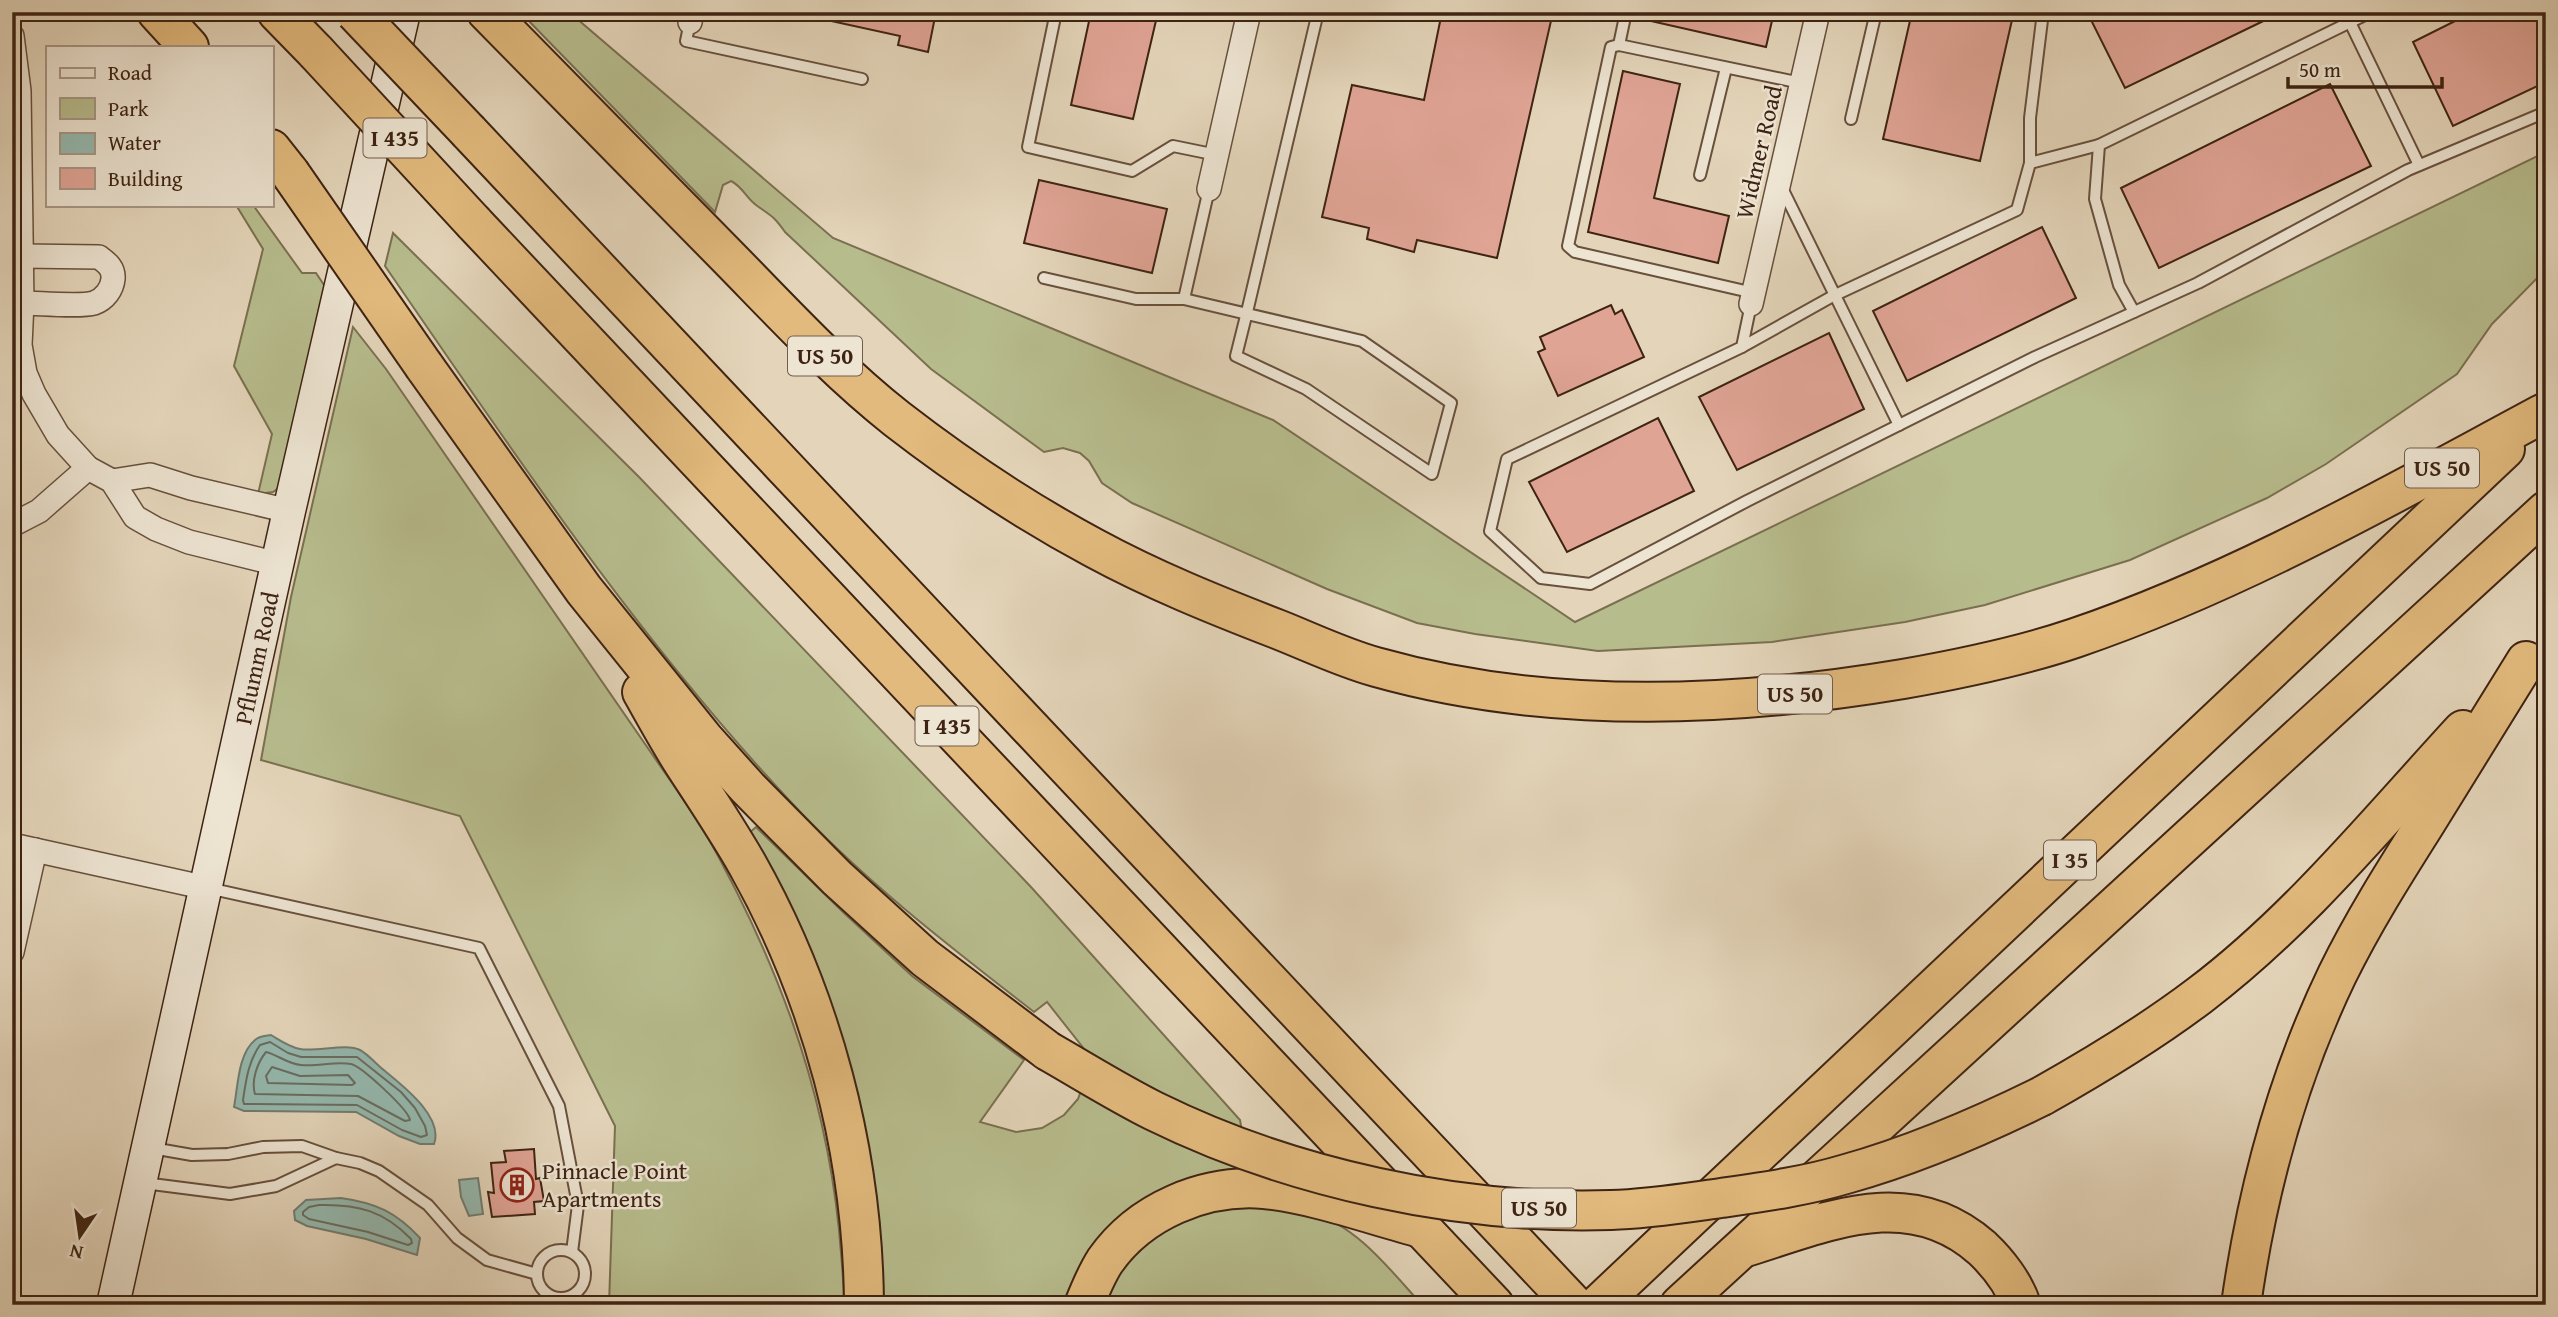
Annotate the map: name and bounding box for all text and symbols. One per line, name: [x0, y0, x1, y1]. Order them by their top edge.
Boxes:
legend: [46, 46, 273, 206]
scale bar: [2288, 46, 2442, 90]
text: 50 m: [2299, 54, 2341, 85]
text: Road: [108, 57, 153, 88]
street label: Widmer Road: [1726, 81, 1791, 222]
text: Park: [108, 93, 149, 124]
road number: I 435: [364, 119, 426, 158]
text: Water: [108, 127, 161, 158]
text: Building: [108, 163, 183, 194]
road number: US 50: [788, 336, 862, 376]
road number: US 50: [2405, 448, 2479, 488]
street label: Pflumm Road: [225, 588, 288, 728]
road number: US 50: [1758, 674, 1832, 714]
road number: I 435: [916, 706, 978, 746]
road number: I 35: [2044, 840, 2096, 880]
place label: Pinnacle Point Apartments: [542, 1153, 688, 1216]
building icon: Pinnacle Point Apartments: [498, 1166, 536, 1204]
road number: US 50: [1502, 1189, 1576, 1228]
north arrow: [46, 1202, 116, 1272]
text: N: [67, 1237, 86, 1268]

